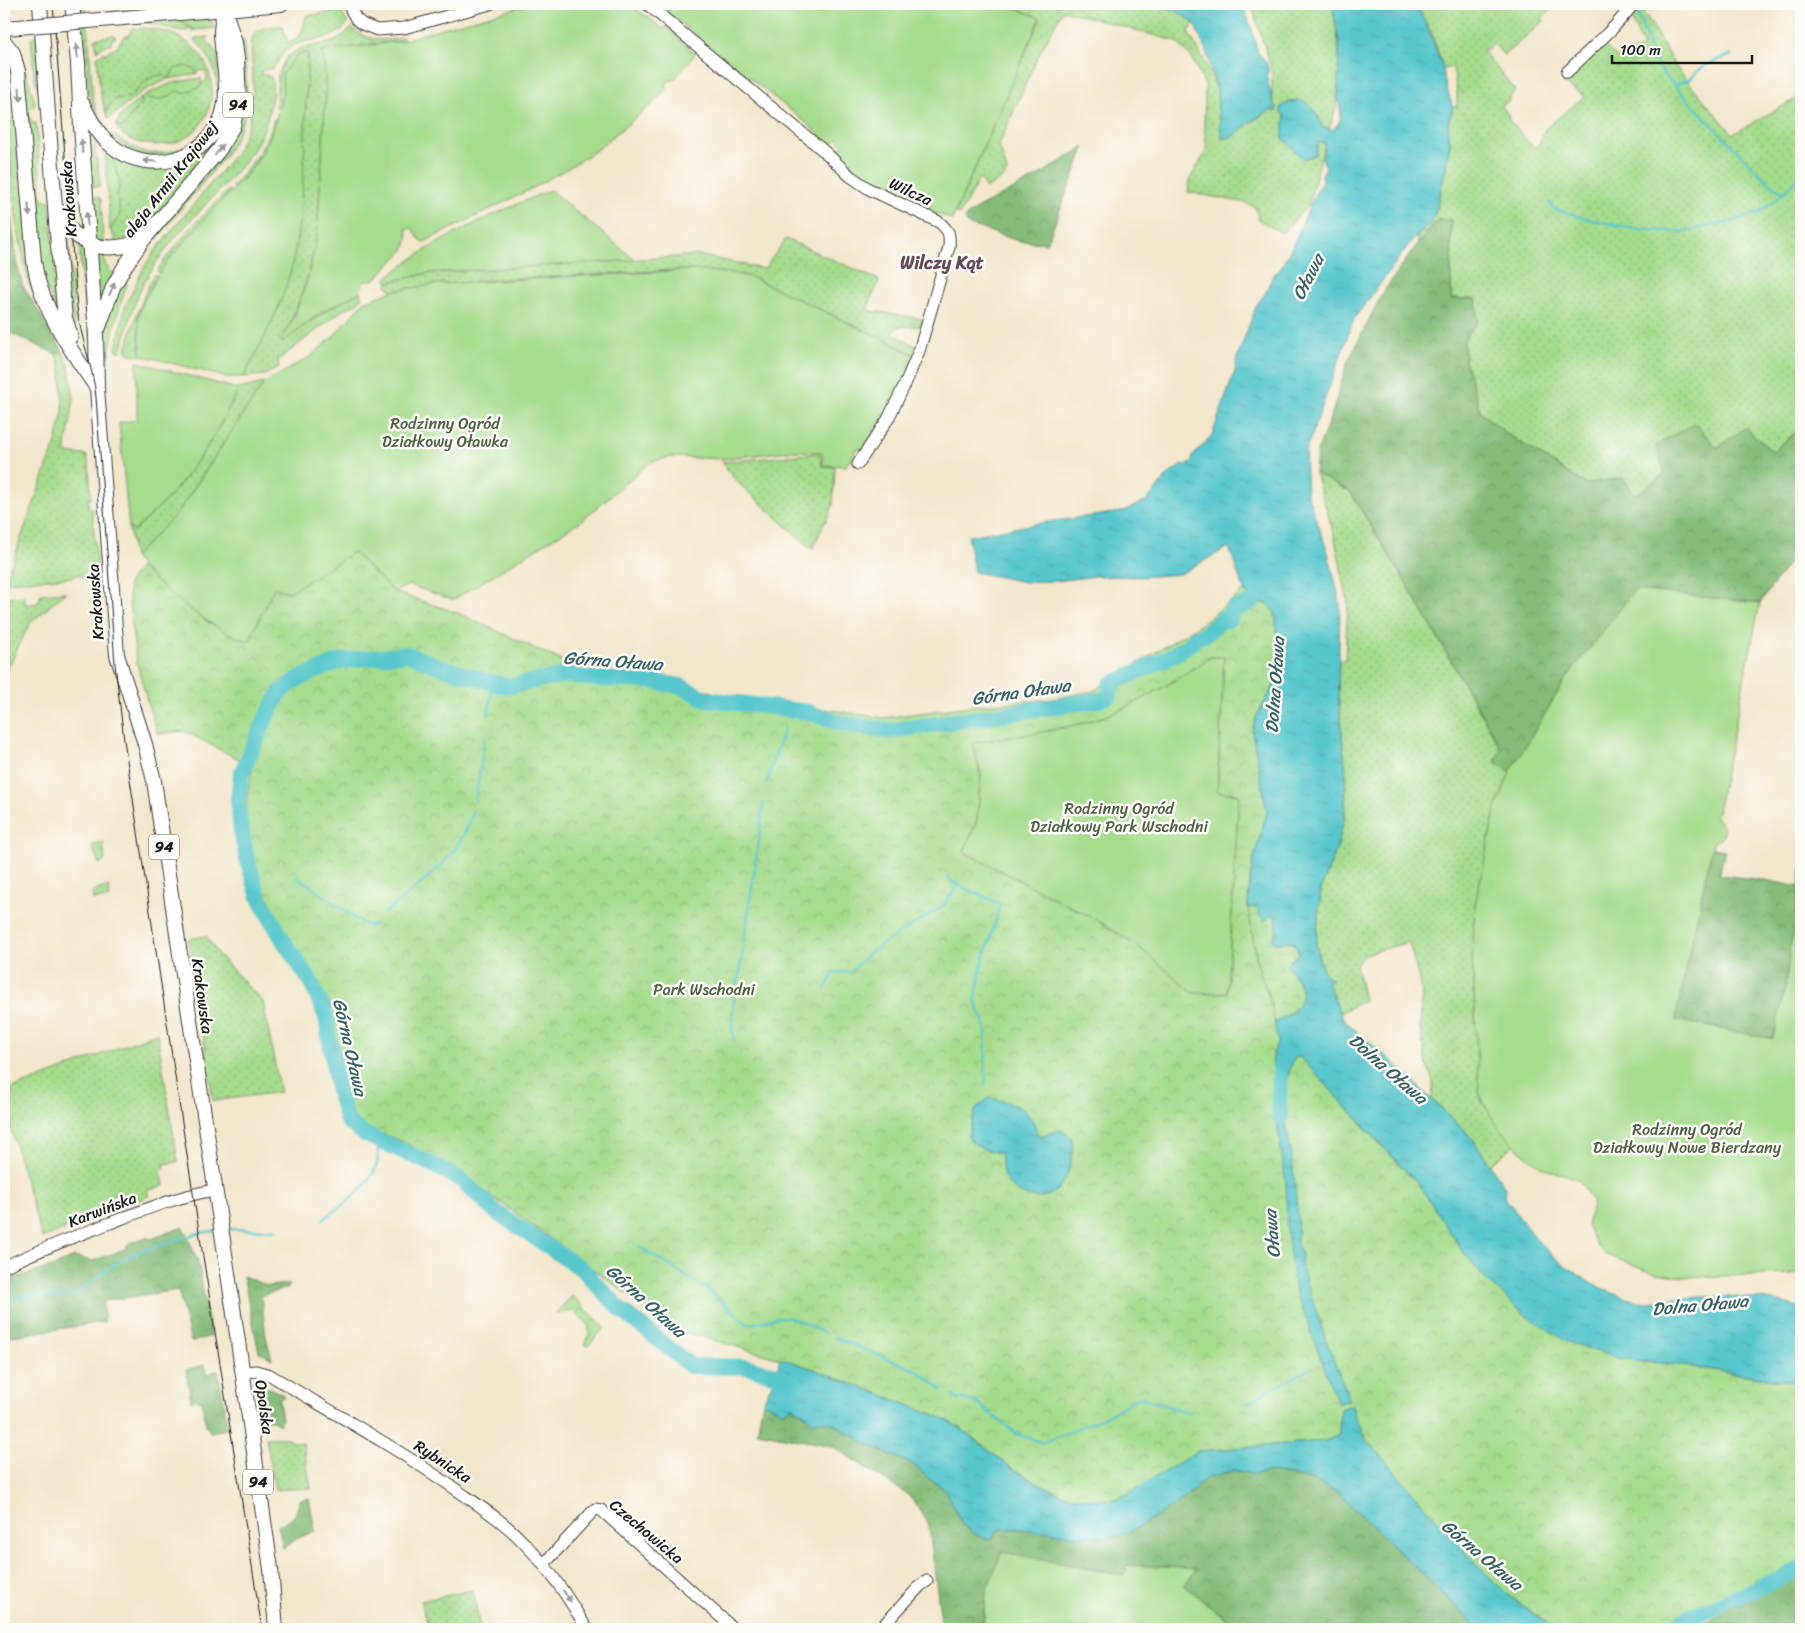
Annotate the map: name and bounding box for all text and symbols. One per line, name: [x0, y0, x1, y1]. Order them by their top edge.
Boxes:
scale bar: [1612, 32, 1752, 64]
text: 100 m: [1620, 37, 1661, 63]
one-way arrow: [73, 42, 81, 58]
one-way arrow: [16, 86, 24, 102]
road number: 94: [223, 92, 253, 118]
street label: aleja Armii Krajowej: [115, 114, 226, 244]
one-way arrow: [78, 137, 86, 153]
one-way arrow: [214, 143, 224, 157]
one-way arrow: [141, 157, 157, 165]
street label: Krakowska: [51, 160, 86, 238]
street label: Wilcza: [884, 169, 938, 214]
one-way arrow: [26, 202, 34, 218]
one-way arrow: [83, 210, 91, 226]
district label: Wilczy Kąt: [900, 247, 984, 279]
water label: Oława: [1283, 247, 1334, 306]
one-way arrow: [109, 282, 117, 296]
park label: Rodzinny Ogród Działkowy Oławka: [382, 409, 509, 456]
street label: Krakowska: [78, 563, 113, 641]
water label: Dolna Oława: [1256, 634, 1294, 734]
water label: Górna Oława: [562, 642, 666, 681]
water label: Górna Oława: [970, 669, 1074, 715]
park label: Rodzinny Ogród Działkowy Park Wschodni: [1030, 794, 1208, 841]
road number: 94: [149, 834, 179, 860]
street label: Krakowska: [183, 956, 222, 1036]
park label: Park Wschodni: [653, 975, 756, 1004]
water label: Górna Oława: [323, 995, 377, 1101]
water label: Dolna Oława: [1341, 1025, 1436, 1114]
park label: Rodzinny Ogród Działkowy Nowe Bierdzany: [1593, 1115, 1782, 1162]
street label: Karwińska: [64, 1183, 141, 1236]
water label: Oława: [1254, 1207, 1290, 1259]
water label: Górna Oława: [598, 1256, 695, 1347]
water label: Dolna Oława: [1651, 1285, 1751, 1325]
street label: Opolska: [246, 1378, 283, 1437]
street label: Rybnicka: [408, 1432, 478, 1492]
road number: 94: [243, 1470, 273, 1494]
street label: Czechowicka: [603, 1491, 691, 1572]
water label: Górna Oława: [1434, 1511, 1532, 1600]
one-way arrow: [562, 1589, 572, 1603]

